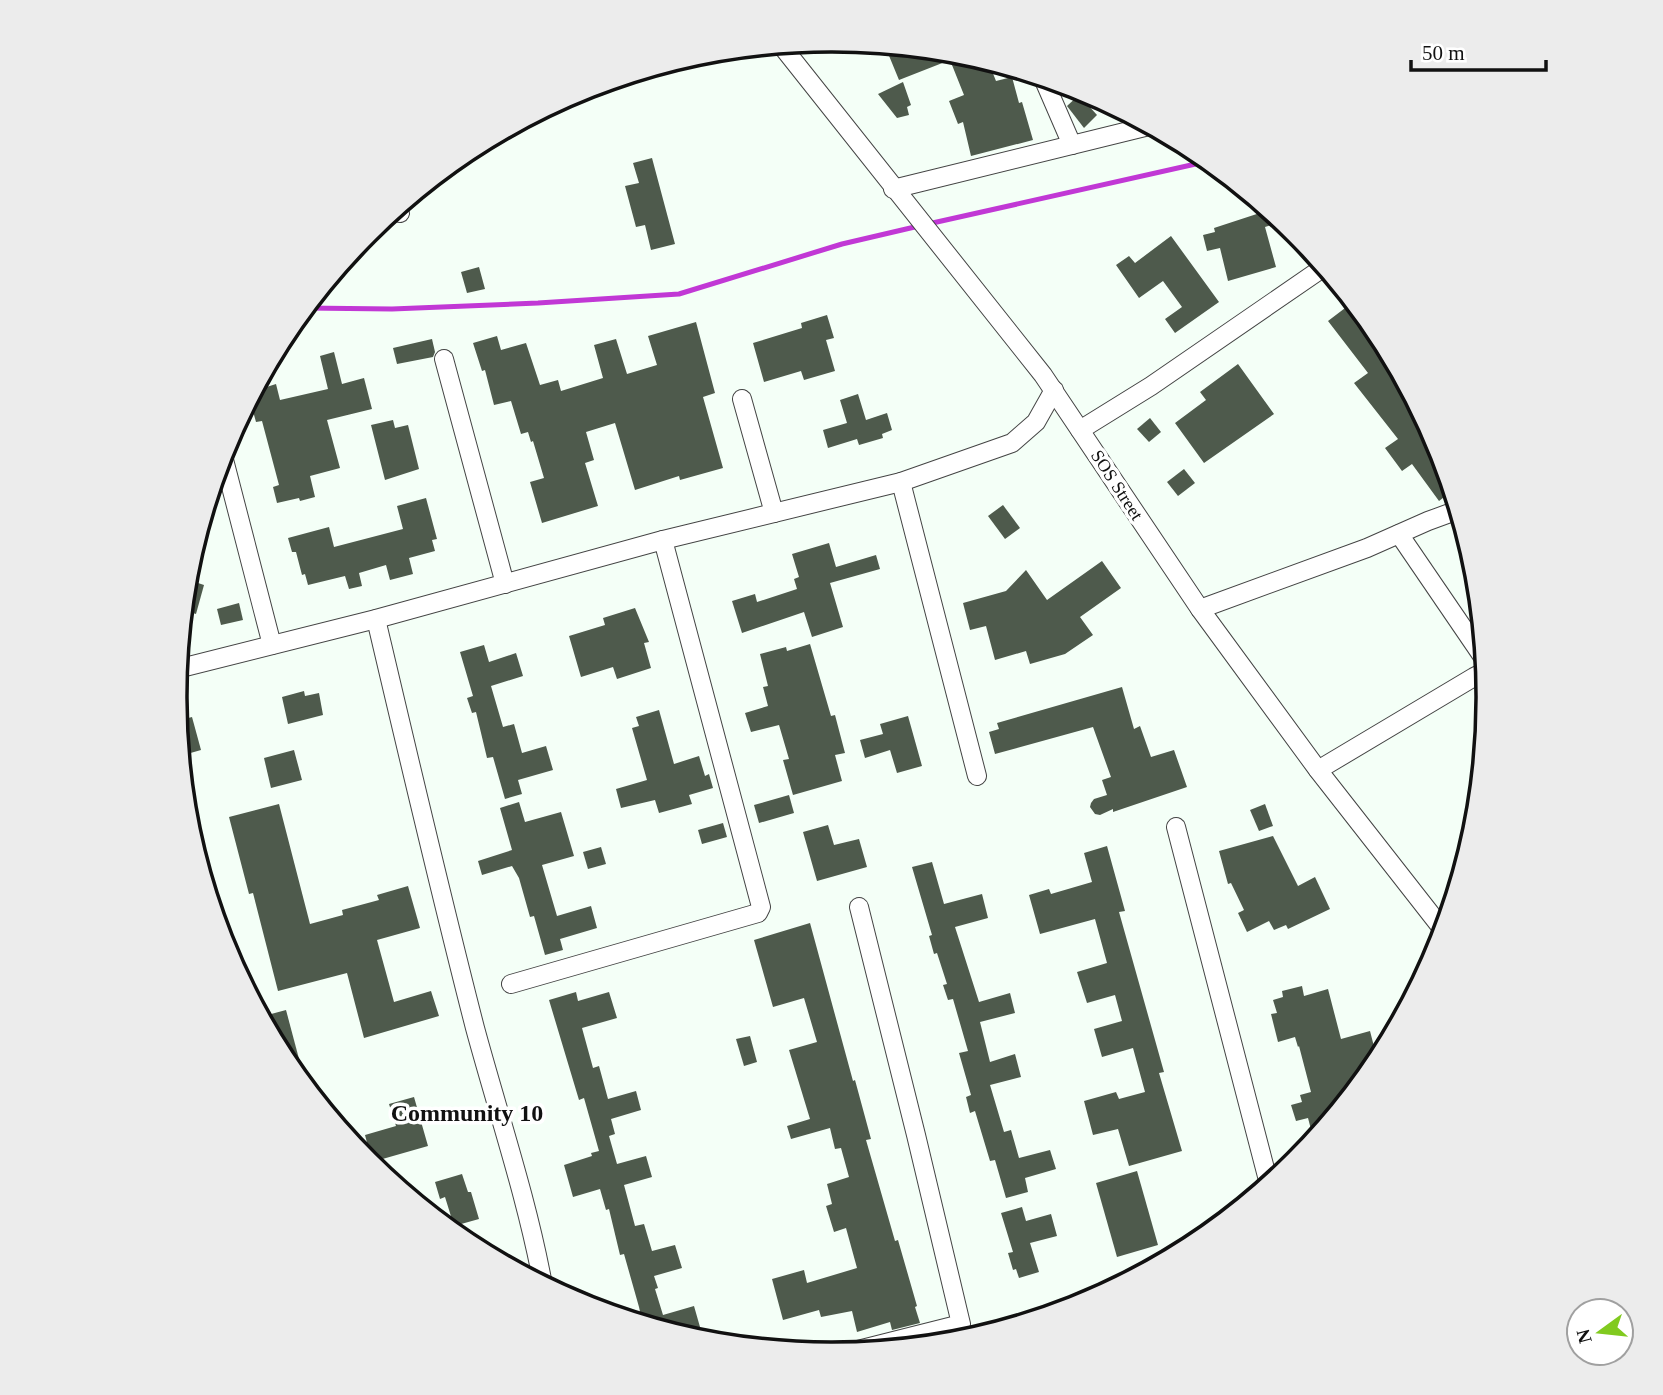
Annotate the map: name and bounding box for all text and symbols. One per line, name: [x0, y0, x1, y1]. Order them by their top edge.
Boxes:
scale bar: [1411, 28, 1546, 72]
text: 50 m: [1422, 41, 1465, 65]
street label: SOS Street: [1087, 446, 1147, 524]
district label: Community 10: [391, 1100, 543, 1126]
north arrow: [1565, 1297, 1635, 1367]
text: N: [1572, 1327, 1596, 1346]

